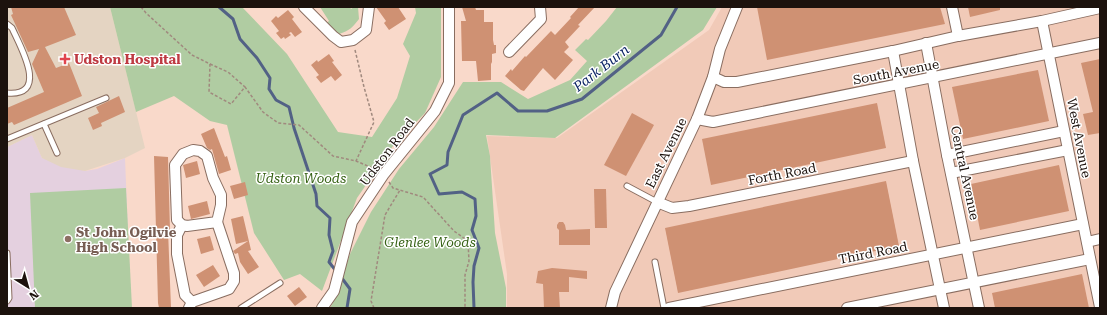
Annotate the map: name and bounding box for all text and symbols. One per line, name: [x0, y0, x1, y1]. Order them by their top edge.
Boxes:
water label: Park Burn: [569, 41, 632, 95]
place label: Udston Hospital: [74, 52, 181, 67]
marker: Udston Hospital: [59, 53, 71, 65]
street label: South Avenue: [852, 56, 940, 88]
street label: West Avenue: [1064, 97, 1094, 179]
street label: Udston Road: [357, 115, 418, 189]
street label: East Avenue: [643, 115, 689, 191]
street label: Central Avenue: [948, 125, 982, 221]
street label: Forth Road: [747, 160, 818, 188]
park label: Udston Woods: [256, 171, 346, 186]
place label: St John Ogilvie High School: [76, 225, 177, 255]
marker: St John Ogilvie High School: [63, 234, 73, 244]
park label: Glenlee Woods: [384, 235, 476, 250]
street label: Third Road: [837, 239, 909, 267]
north arrow: [8, 267, 48, 307]
text: N: [26, 287, 41, 303]

